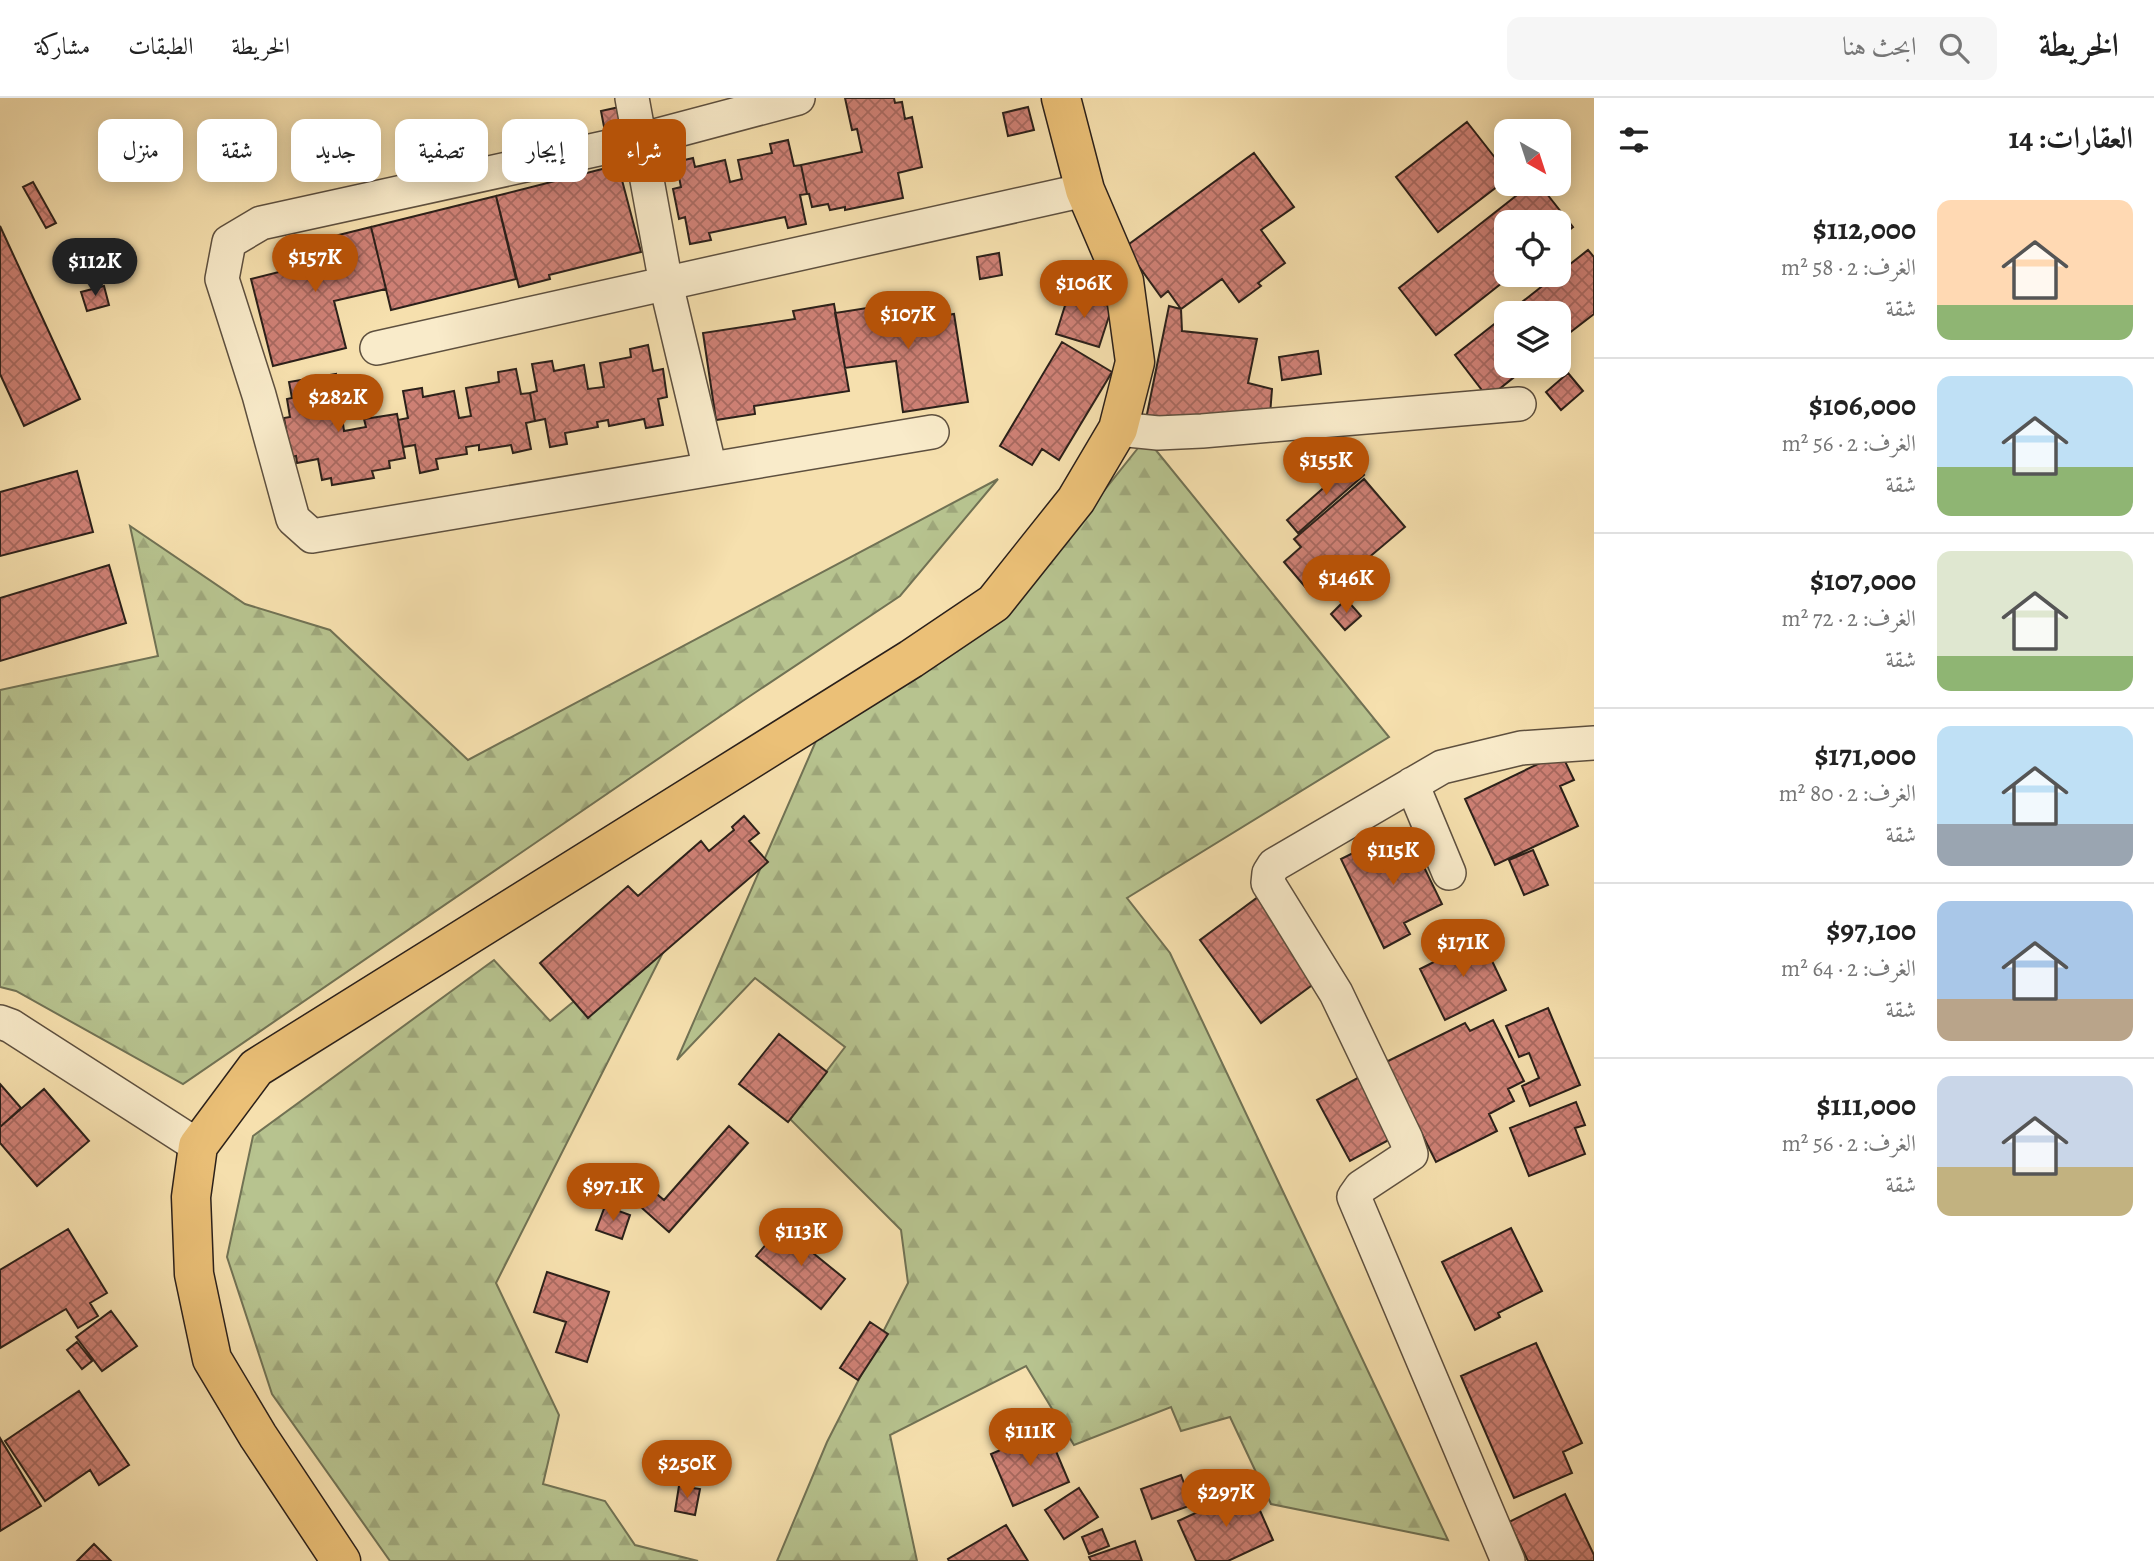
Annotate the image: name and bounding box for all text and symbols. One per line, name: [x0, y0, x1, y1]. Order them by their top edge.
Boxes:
search box: [1507, 17, 1997, 80]
text: الخريطة: [2039, 22, 2119, 67]
text: ابحث هنا: [1842, 29, 1917, 64]
icon: search: [1935, 29, 1973, 67]
text: مشاركة: [35, 30, 90, 62]
text: الطبقات: [128, 30, 194, 62]
text: الخريطة: [232, 30, 290, 62]
text: العقارات: 14: [2009, 118, 2133, 158]
chip: منزل: [98, 119, 183, 182]
chip: شقة: [197, 119, 277, 182]
chip: جديد: [291, 119, 381, 182]
chip: تصفية: [395, 119, 488, 182]
chip: إيجار: [502, 119, 588, 182]
chip: شراء: [602, 119, 686, 182]
north arrow: [1494, 119, 1572, 196]
map controls: [1494, 119, 1571, 378]
icon: filters: [1615, 121, 1653, 159]
text: $112,000: [1813, 209, 1916, 249]
button: locate: [1494, 210, 1571, 287]
icon: home: [1993, 228, 2077, 312]
pin: $157K: [266, 234, 364, 294]
pin: $112K: [46, 238, 144, 298]
text: $157K: [288, 241, 342, 272]
text: $112K: [68, 245, 122, 276]
text: الغرف: 2 · 58 m²: [1781, 252, 1916, 283]
pin: $106K: [1035, 260, 1133, 320]
text: $106K: [1056, 267, 1112, 298]
pin: $107K: [859, 292, 957, 351]
text: شقة: [1886, 293, 1916, 324]
text: $107K: [880, 298, 936, 329]
button: layers: [1494, 301, 1571, 378]
pin: $282K: [289, 374, 387, 434]
text: $282K: [308, 381, 368, 412]
text: $106,000: [1809, 385, 1916, 425]
icon: home: [1993, 404, 2077, 488]
text: الغرف: 2 · 56 m²: [1782, 428, 1916, 459]
pin: $155K: [1277, 438, 1375, 497]
text: $155K: [1299, 444, 1353, 475]
text: شقة: [1886, 469, 1916, 500]
pin: $146K: [1297, 556, 1395, 615]
text: $107,000: [1810, 560, 1916, 600]
text: $146K: [1318, 562, 1374, 593]
icon: home: [1993, 579, 2077, 663]
text: الغرف: 2 · 72 m²: [1782, 603, 1916, 634]
text: شقة: [1886, 644, 1916, 675]
text: $171,000: [1814, 735, 1916, 775]
icon: home: [1993, 754, 2077, 838]
text: الغرف: 2 · 80 m²: [1779, 778, 1916, 809]
text: شقة: [1886, 819, 1916, 850]
pin: $115K: [1344, 828, 1442, 887]
text: $115K: [1367, 834, 1419, 865]
text: $97,100: [1826, 910, 1916, 950]
pin: $171K: [1414, 920, 1512, 979]
text: $171K: [1437, 926, 1489, 957]
icon: home: [1993, 929, 2077, 1013]
text: الغرف: 2 · 64 m²: [1781, 953, 1916, 984]
text: شقة: [1886, 994, 1916, 1025]
text: $111,000: [1816, 1085, 1916, 1125]
icon: home: [1993, 1104, 2077, 1188]
text: الغرف: 2 · 56 m²: [1782, 1128, 1916, 1159]
pin: $97.1K: [556, 1164, 670, 1223]
text: شقة: [1886, 1169, 1916, 1200]
text: $97.1K: [583, 1170, 643, 1201]
pin: $113K: [752, 1208, 850, 1268]
text: $113K: [775, 1215, 827, 1246]
pin: $111K: [981, 1408, 1079, 1468]
text: $111K: [1005, 1415, 1055, 1446]
pin: $250K: [638, 1440, 736, 1500]
text: $250K: [658, 1447, 716, 1478]
pin: $297K: [1177, 1470, 1275, 1529]
text: $297K: [1197, 1476, 1255, 1507]

